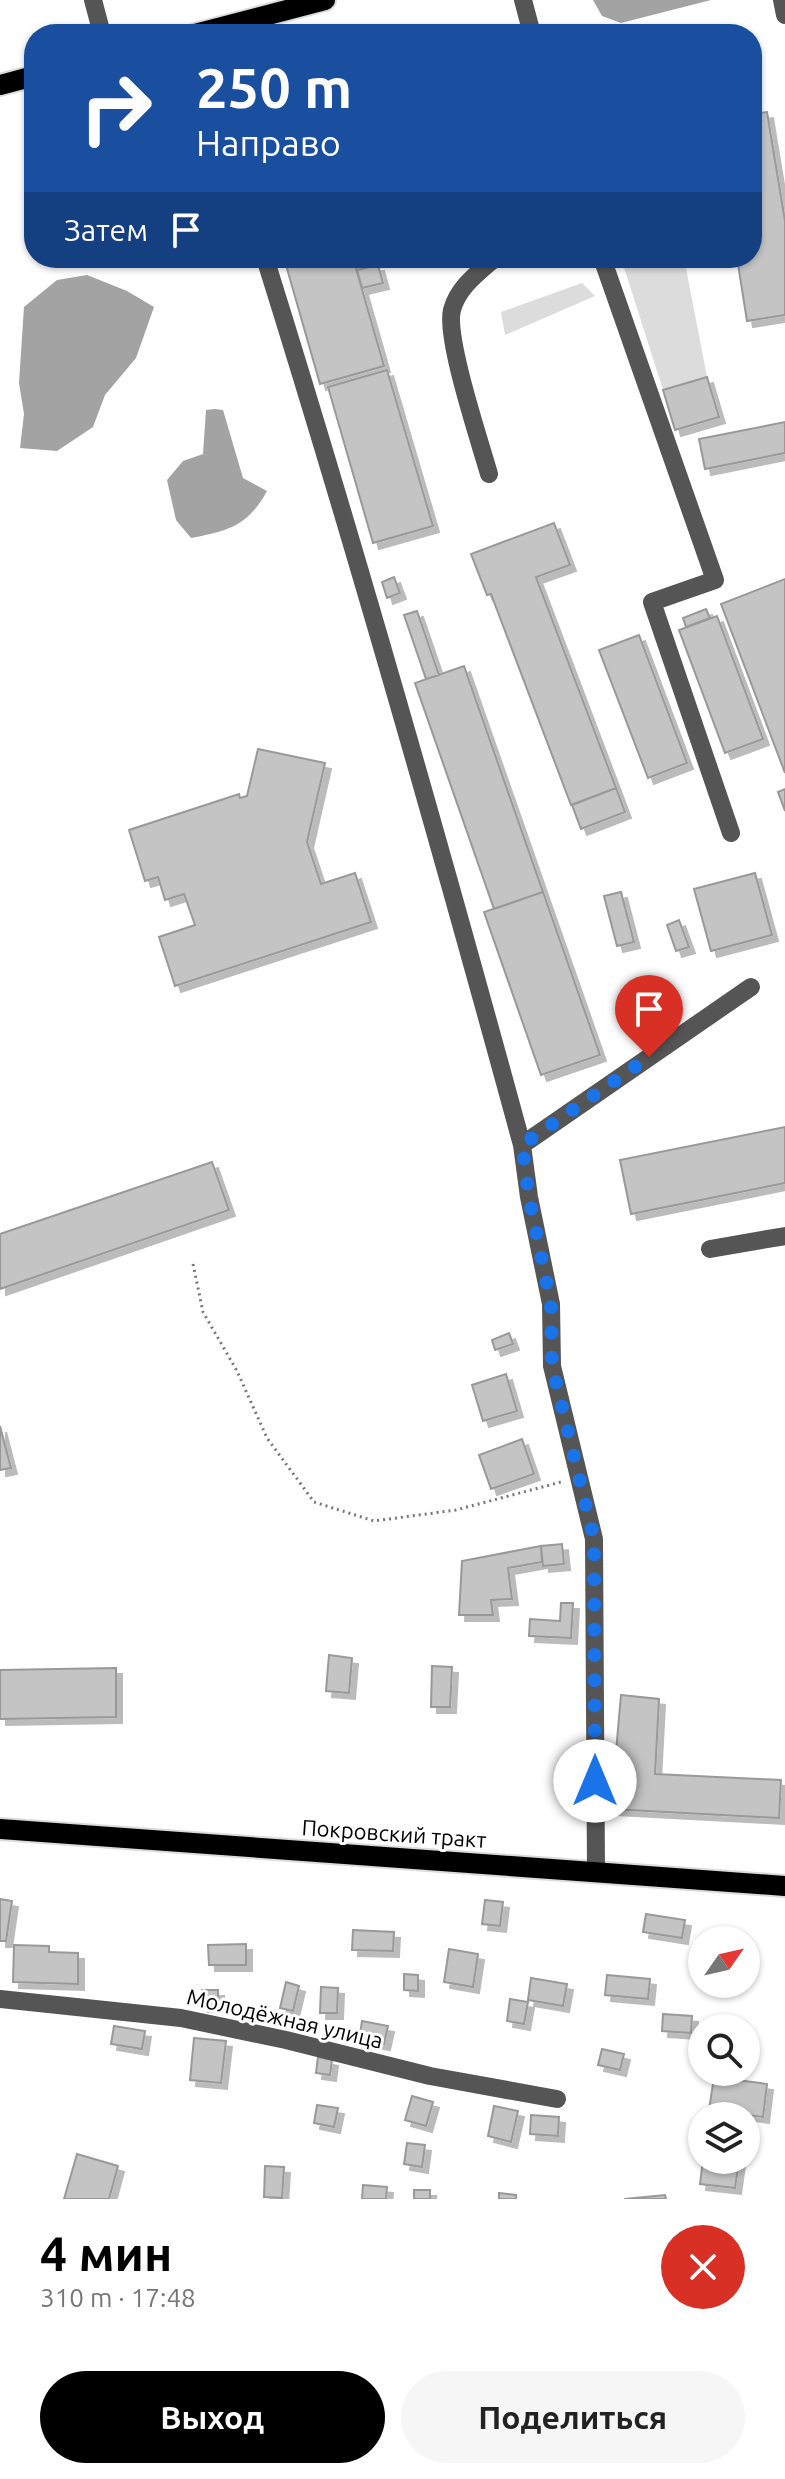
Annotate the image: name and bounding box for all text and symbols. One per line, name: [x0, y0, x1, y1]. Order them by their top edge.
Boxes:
icon: right: [64, 56, 168, 160]
text: 250 m: [196, 56, 352, 119]
text: Направо: [196, 122, 341, 163]
icon: arrive: [164, 208, 208, 252]
text: Затем: [64, 213, 148, 247]
pin: [615, 975, 683, 1057]
icon: arrive: [627, 987, 671, 1031]
position arrow: [553, 1739, 637, 1823]
street label: Покровский тракт: [301, 1814, 487, 1852]
north arrow: [688, 1926, 760, 1998]
map controls: [688, 1926, 760, 2174]
street label: Молодёжная улица: [185, 1983, 385, 2053]
button: search: [688, 2014, 760, 2086]
button: layers: [688, 2102, 760, 2174]
button: close: [661, 2225, 745, 2309]
text: 4 мин: [40, 2226, 172, 2280]
text: 310 m · 17:48: [40, 2283, 196, 2312]
button: Выход: [40, 2371, 385, 2463]
button: Поделиться: [401, 2371, 745, 2463]

